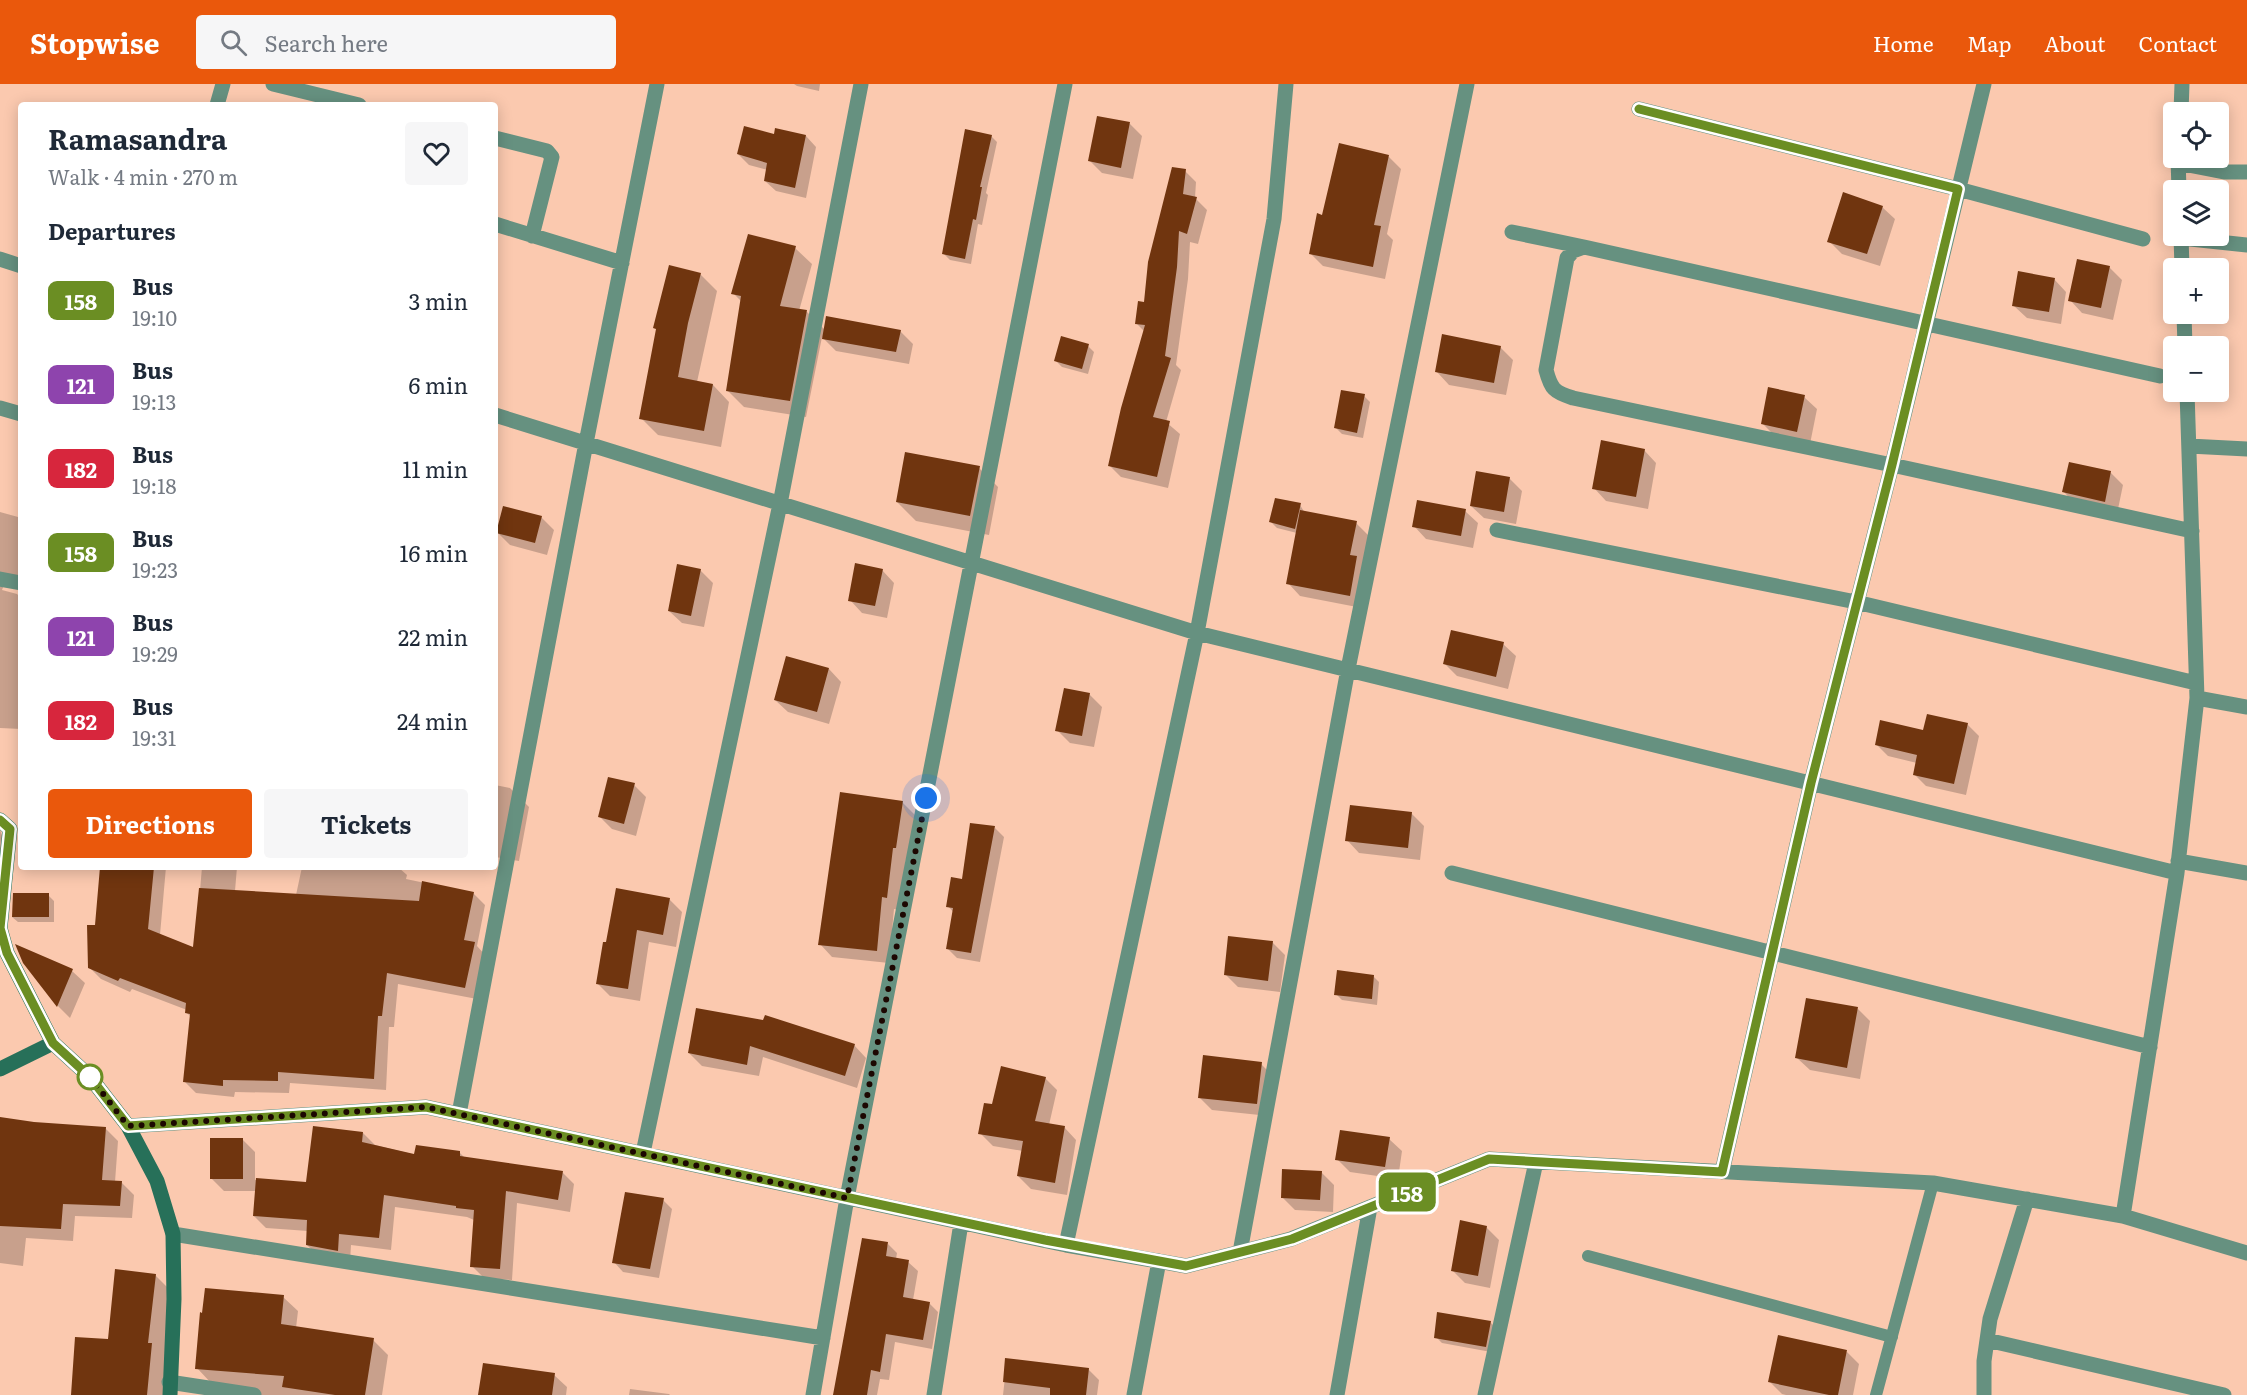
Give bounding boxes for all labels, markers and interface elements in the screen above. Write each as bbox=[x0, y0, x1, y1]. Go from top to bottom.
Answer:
search box bbox=[196, 15, 616, 69]
text: Stopwise bbox=[30, 21, 160, 63]
icon: search bbox=[217, 26, 250, 59]
text: Search here bbox=[265, 26, 388, 59]
text: Home bbox=[1873, 27, 1934, 58]
text: Map bbox=[1967, 27, 2011, 58]
text: About bbox=[2044, 27, 2106, 58]
text: Contact bbox=[2139, 27, 2217, 58]
map controls bbox=[2163, 102, 2229, 402]
button: locate bbox=[2163, 102, 2229, 168]
text: Ramasandra bbox=[48, 117, 227, 159]
button: heart bbox=[405, 122, 468, 185]
text: Walk · 4 min · 270 m bbox=[48, 161, 238, 191]
button: layers bbox=[2163, 180, 2229, 246]
text: Departures bbox=[48, 214, 175, 247]
button: + bbox=[2163, 258, 2229, 324]
text: Bus bbox=[132, 269, 173, 302]
text: 3 min bbox=[408, 284, 468, 317]
text: 158 bbox=[65, 285, 97, 316]
text: 19:10 bbox=[132, 302, 177, 332]
button: − bbox=[2163, 336, 2229, 402]
text: Bus bbox=[132, 353, 173, 386]
text: 6 min bbox=[409, 368, 468, 401]
text: 121 bbox=[67, 369, 95, 400]
text: 19:13 bbox=[132, 386, 176, 416]
text: Bus bbox=[132, 437, 173, 470]
text: 11 min bbox=[402, 452, 468, 485]
text: 182 bbox=[65, 453, 97, 484]
text: 19:18 bbox=[132, 470, 176, 500]
text: Bus bbox=[132, 521, 173, 554]
text: 16 min bbox=[400, 536, 468, 569]
text: 158 bbox=[65, 537, 97, 568]
text: 19:23 bbox=[132, 554, 178, 584]
text: Bus bbox=[132, 605, 173, 638]
text: 22 min bbox=[398, 620, 468, 653]
text: 121 bbox=[67, 621, 95, 652]
text: 19:29 bbox=[132, 638, 178, 668]
text: Bus bbox=[132, 689, 173, 722]
text: 24 min bbox=[397, 704, 468, 737]
text: 182 bbox=[65, 705, 97, 736]
text: 19:31 bbox=[132, 722, 176, 752]
your location bbox=[911, 783, 941, 813]
button: Directions bbox=[48, 789, 252, 858]
button: Tickets bbox=[264, 789, 468, 858]
unlabelled marker bbox=[77, 1064, 103, 1090]
line badge: 158 bbox=[1372, 1172, 1442, 1212]
text: 158 bbox=[1391, 1177, 1423, 1208]

